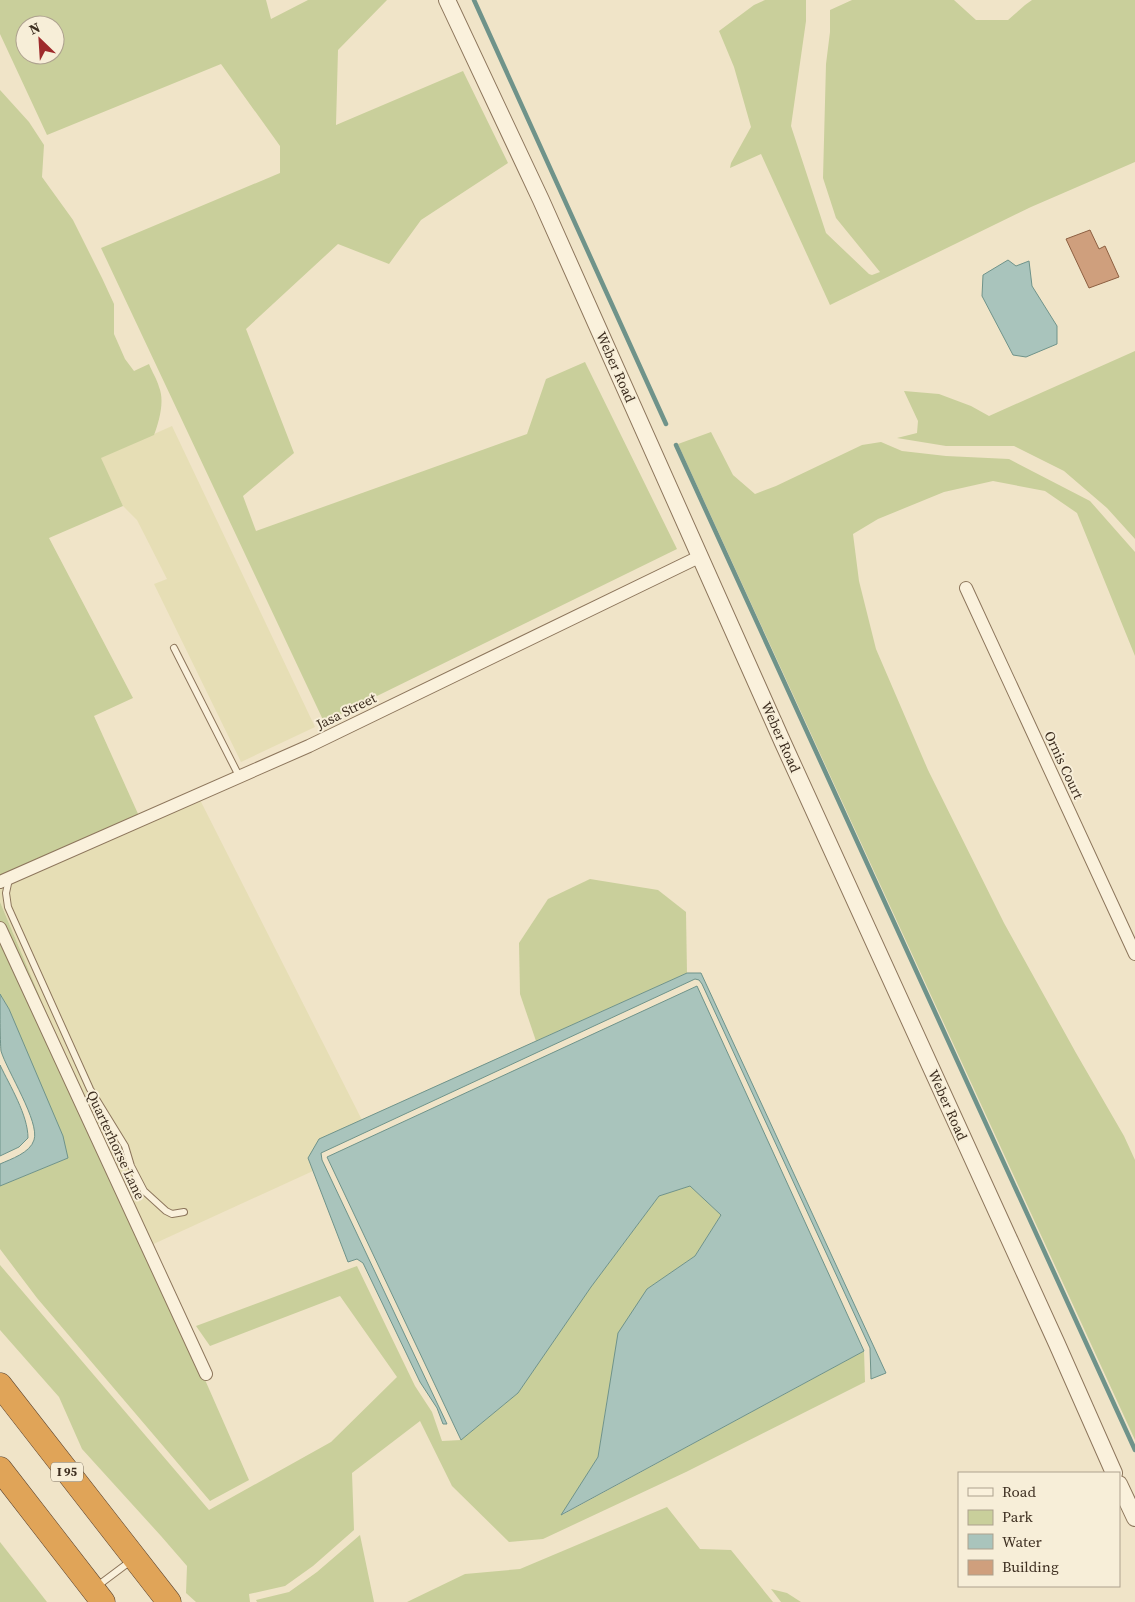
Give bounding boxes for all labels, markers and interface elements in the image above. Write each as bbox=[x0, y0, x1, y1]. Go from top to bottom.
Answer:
north arrow bbox=[15, 15, 65, 65]
text: N bbox=[26, 17, 43, 39]
street label: Weber Road bbox=[591, 328, 641, 406]
street label: Jasa Street bbox=[312, 688, 380, 735]
street label: Weber Road bbox=[756, 698, 806, 776]
street label: Ornis Court bbox=[1039, 728, 1089, 803]
street label: Weber Road bbox=[923, 1066, 973, 1144]
street label: Quarterhorse Lane bbox=[82, 1087, 150, 1203]
road number: I 95 bbox=[51, 1462, 83, 1481]
legend bbox=[958, 1472, 1120, 1587]
text: Road bbox=[1002, 1481, 1036, 1502]
text: Park bbox=[1002, 1506, 1034, 1527]
text: Water bbox=[1002, 1531, 1043, 1552]
text: Building bbox=[1002, 1556, 1059, 1577]

